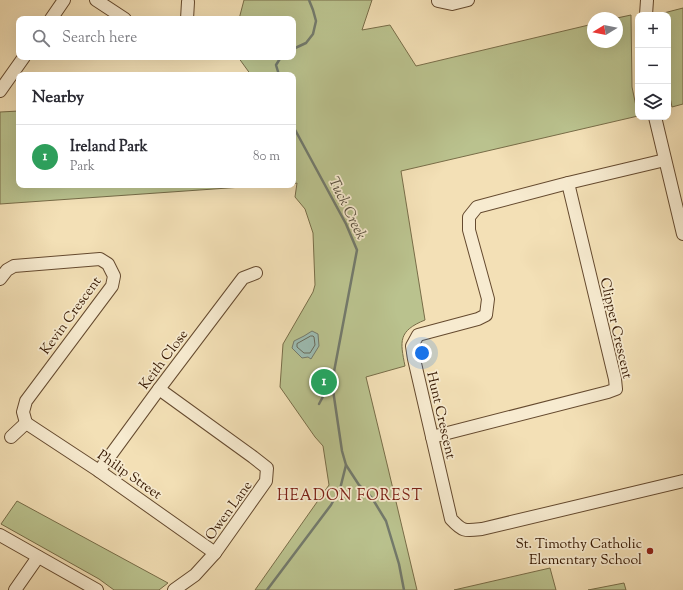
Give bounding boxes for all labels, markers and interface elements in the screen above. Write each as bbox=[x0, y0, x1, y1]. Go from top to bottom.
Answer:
north arrow bbox=[587, 12, 623, 48]
map controls bbox=[635, 12, 671, 120]
button: + bbox=[635, 12, 671, 48]
search box bbox=[16, 16, 296, 60]
icon: search bbox=[30, 27, 52, 49]
text: Search here bbox=[62, 28, 137, 49]
button: − bbox=[635, 48, 671, 84]
button: layers bbox=[635, 84, 671, 120]
text: Nearby bbox=[32, 86, 84, 110]
text: Ireland Park bbox=[70, 137, 148, 158]
text: 1 bbox=[43, 148, 47, 166]
text: 80 m bbox=[253, 148, 280, 166]
text: Park bbox=[70, 158, 95, 176]
water label: Tuck Creek bbox=[322, 174, 371, 244]
street label: Kevin Crescent bbox=[36, 273, 107, 359]
street label: Clipper Crescent bbox=[594, 276, 636, 381]
street label: Keith Close bbox=[135, 326, 194, 394]
your location bbox=[412, 343, 432, 363]
pin: 1 bbox=[311, 367, 337, 397]
street label: Hunt Crescent bbox=[420, 370, 460, 461]
street label: Philip Street bbox=[92, 446, 165, 505]
street label: Owen Lane bbox=[201, 477, 258, 545]
district label: HEADON FOREST bbox=[277, 486, 423, 507]
place label: St. Timothy Catholic Elementary School bbox=[515, 535, 642, 571]
marker: St. Timothy Catholic Elementary School bbox=[645, 546, 655, 556]

